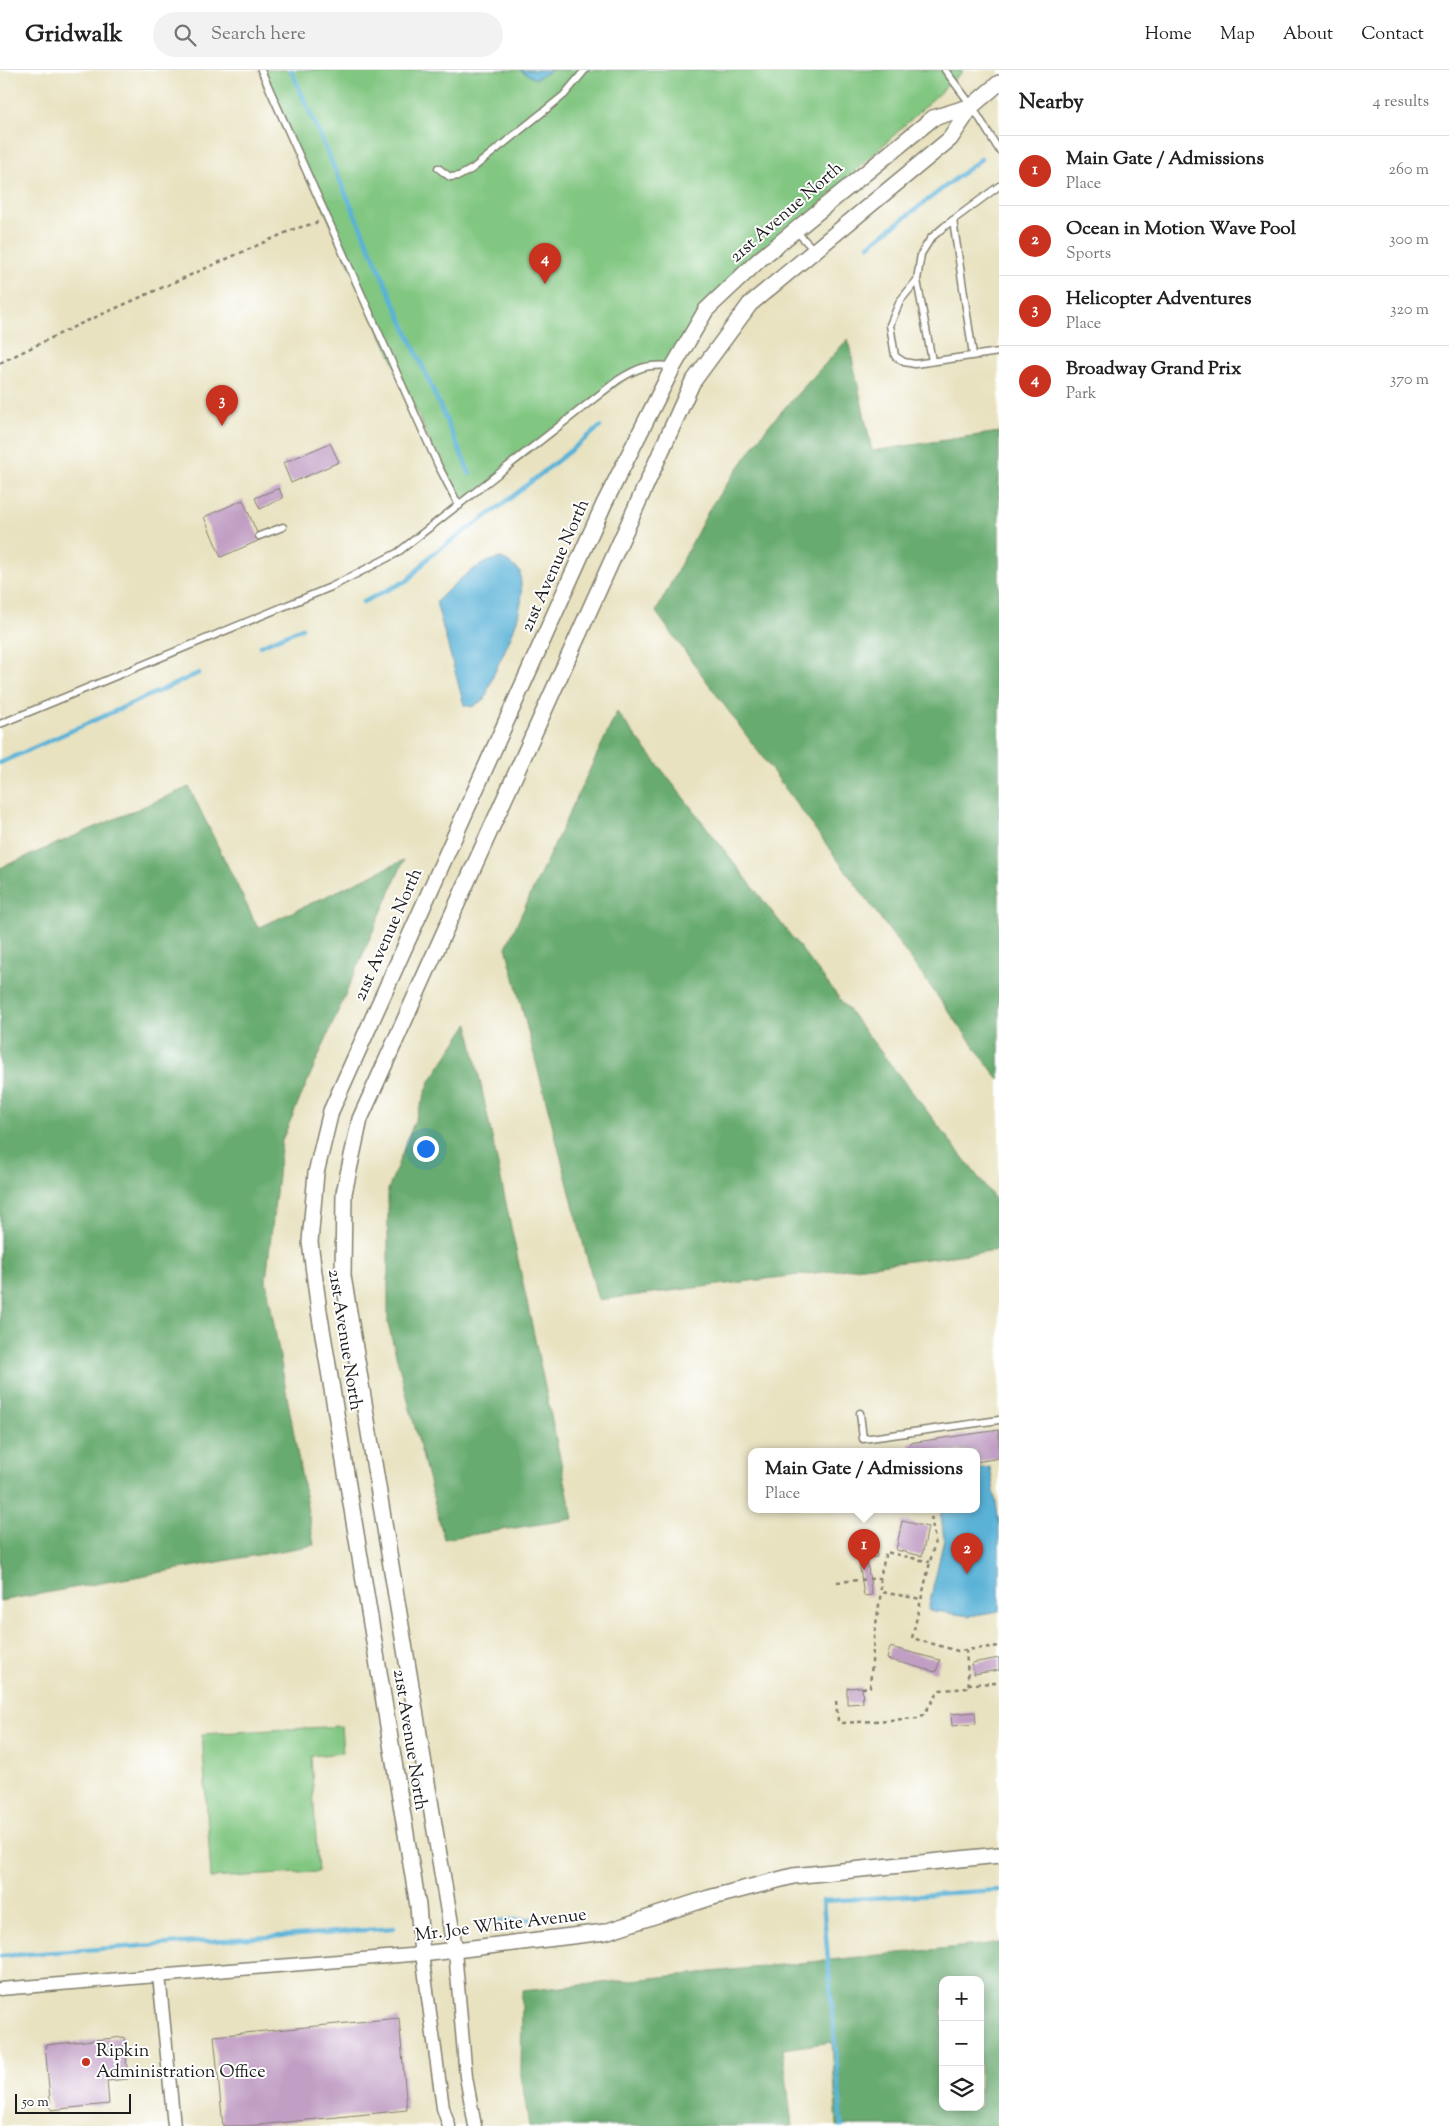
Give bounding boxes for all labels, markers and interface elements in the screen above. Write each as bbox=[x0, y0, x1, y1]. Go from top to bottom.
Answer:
search box bbox=[153, 12, 503, 57]
text: Gridwalk bbox=[25, 18, 123, 52]
icon: search bbox=[171, 21, 199, 49]
text: Search here bbox=[211, 21, 306, 48]
text: Home bbox=[1145, 22, 1192, 48]
text: Map bbox=[1220, 22, 1255, 48]
text: About bbox=[1283, 22, 1333, 48]
text: Contact bbox=[1361, 22, 1424, 48]
text: Nearby bbox=[1019, 88, 1084, 118]
text: 4 results bbox=[1373, 91, 1429, 114]
text: Main Gate / Admissions bbox=[1066, 146, 1264, 173]
street label: 21st Avenue North bbox=[725, 156, 850, 270]
text: 1 bbox=[1032, 159, 1038, 182]
text: 260 m bbox=[1388, 159, 1429, 182]
text: Place bbox=[1066, 173, 1101, 196]
text: Ocean in Motion Wave Pool bbox=[1066, 216, 1296, 243]
text: 2 bbox=[1031, 229, 1039, 252]
text: 300 m bbox=[1389, 229, 1429, 252]
pin: 4 bbox=[529, 243, 561, 284]
text: Sports bbox=[1066, 243, 1111, 266]
text: Helicopter Adventures bbox=[1066, 286, 1251, 313]
text: 3 bbox=[1032, 299, 1038, 322]
text: 320 m bbox=[1390, 299, 1429, 322]
text: Place bbox=[1066, 313, 1101, 336]
text: Broadway Grand Prix bbox=[1066, 356, 1241, 383]
text: 4 bbox=[1031, 369, 1039, 392]
text: 370 m bbox=[1390, 369, 1429, 392]
text: Park bbox=[1066, 383, 1097, 406]
pin: 3 bbox=[206, 385, 238, 426]
street label: 21st Avenue North bbox=[515, 495, 597, 637]
street label: 21st Avenue North bbox=[348, 864, 430, 1006]
your location bbox=[413, 1136, 439, 1162]
street label: 21st Avenue North bbox=[320, 1267, 368, 1413]
popup bbox=[748, 1448, 980, 1513]
text: Main Gate / Admissions bbox=[765, 1456, 963, 1483]
text: Place bbox=[765, 1483, 800, 1506]
pin: 1 bbox=[848, 1529, 880, 1570]
pin: 2 bbox=[951, 1533, 983, 1574]
street label: 21st Avenue North bbox=[385, 1667, 433, 1813]
street label: Mr. Joe White Avenue bbox=[414, 1903, 588, 1949]
map controls bbox=[939, 1976, 984, 2111]
button: + bbox=[939, 1976, 984, 2021]
button: − bbox=[939, 2021, 984, 2066]
place label: Ripkin Administration Office bbox=[96, 2039, 266, 2086]
marker: Ripkin Administration Office bbox=[80, 2056, 92, 2068]
button: layers bbox=[939, 2066, 984, 2111]
scale bar bbox=[15, 2091, 131, 2114]
text: 50 m bbox=[22, 2093, 49, 2113]

